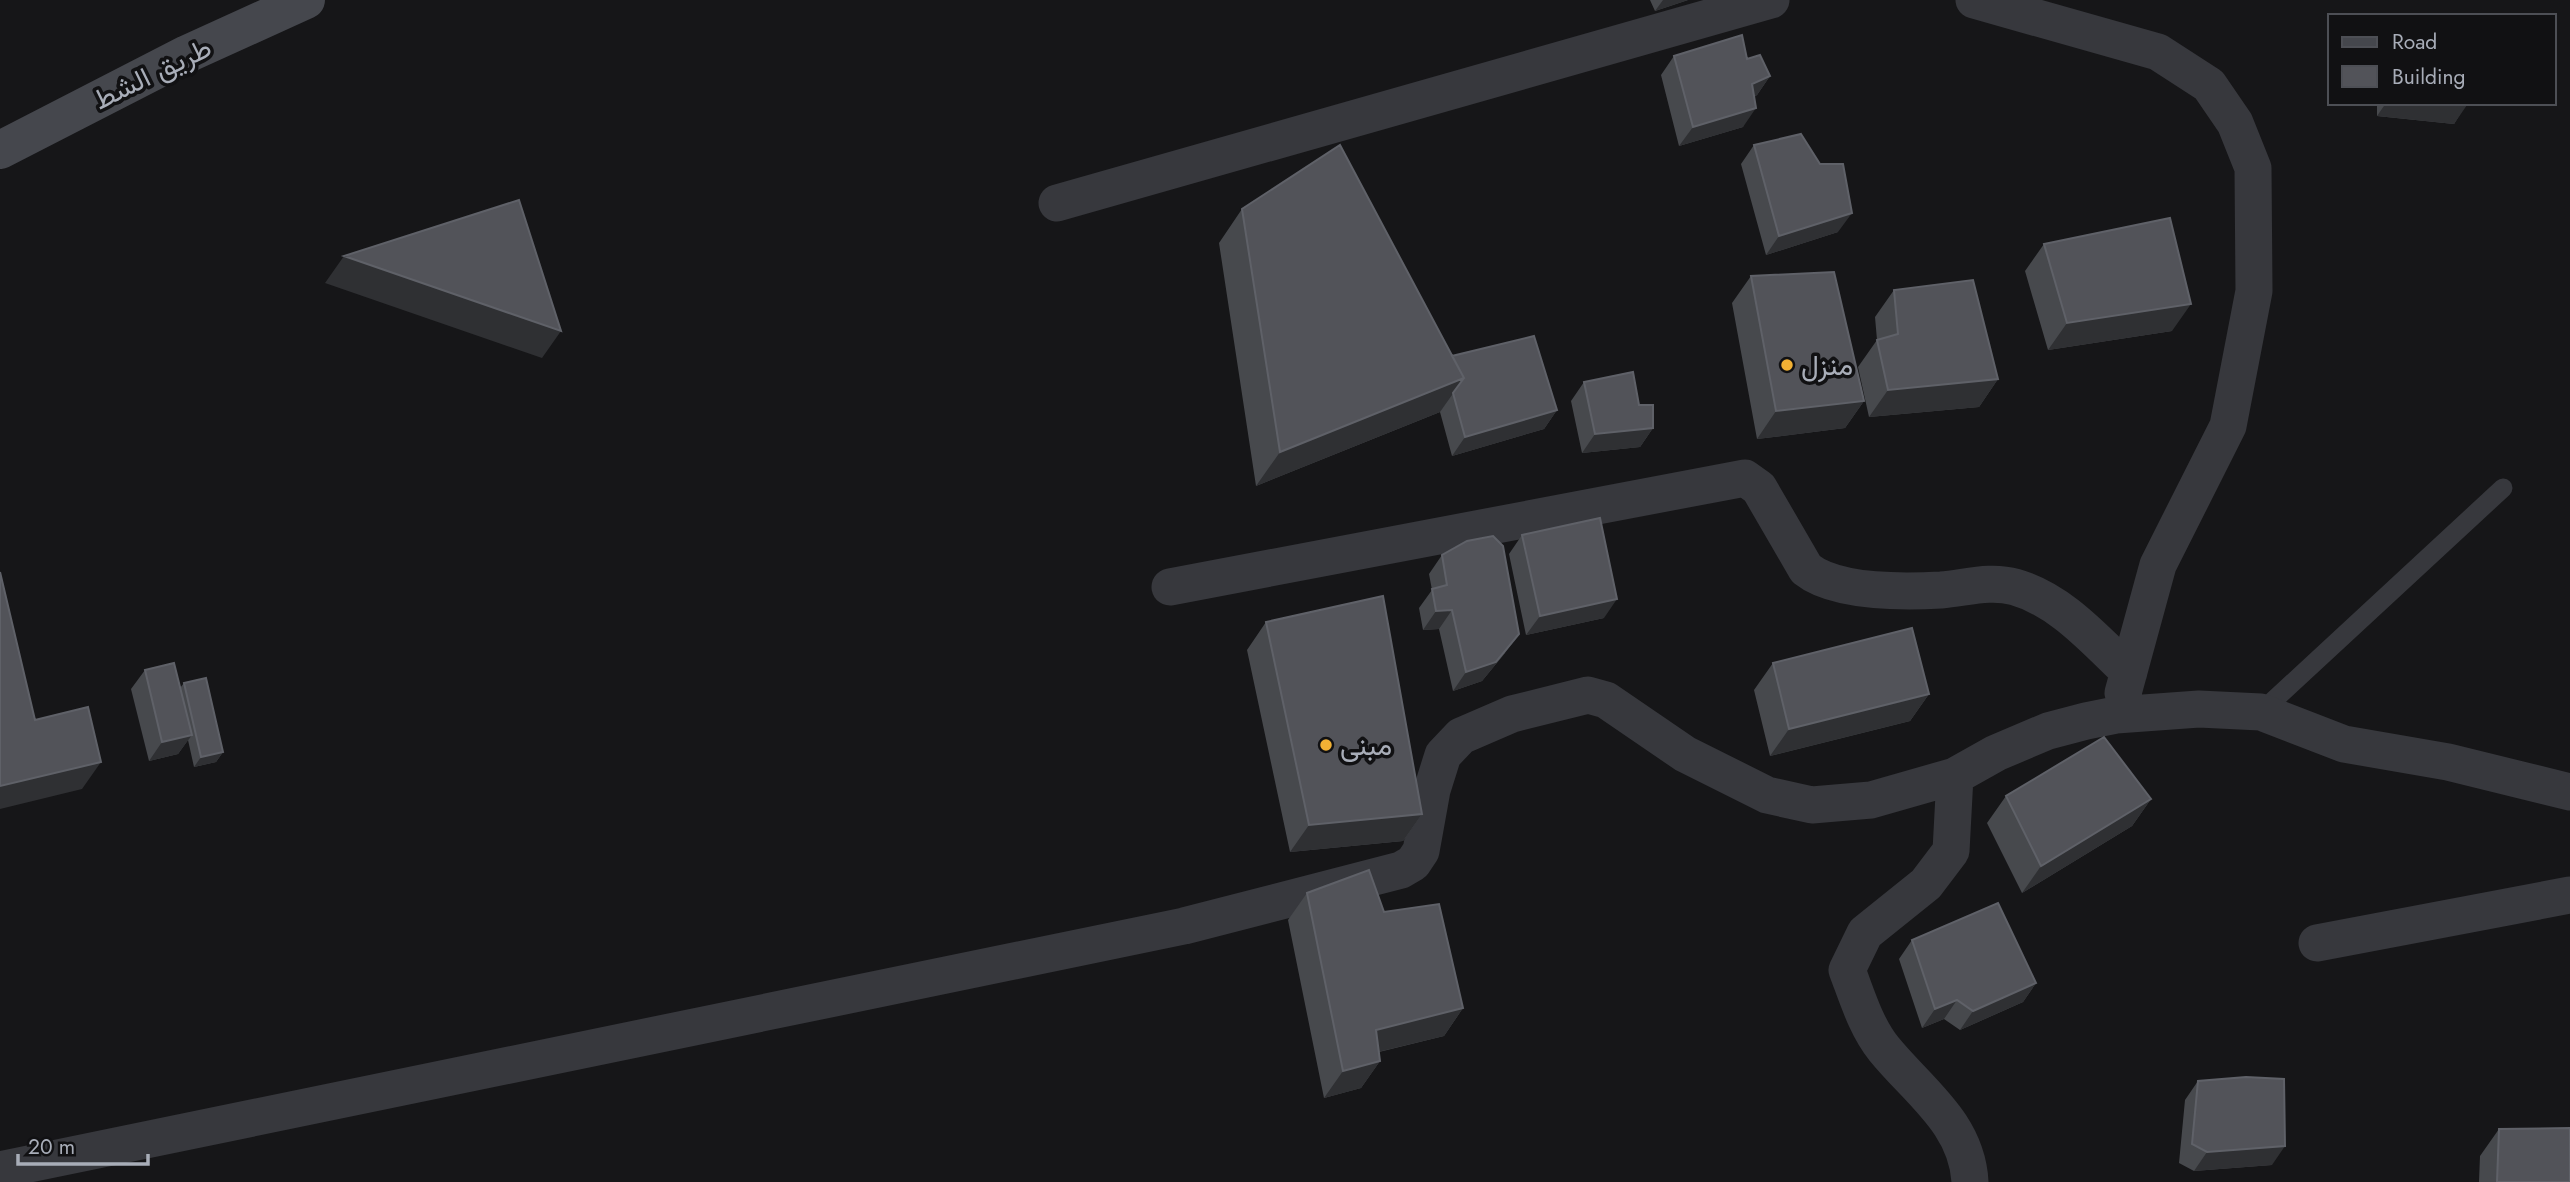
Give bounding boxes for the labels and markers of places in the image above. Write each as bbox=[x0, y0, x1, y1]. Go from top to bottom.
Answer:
place label: منزل bbox=[1801, 345, 1853, 386]
marker: منزل bbox=[1779, 357, 1795, 373]
place label: مبنى bbox=[1340, 725, 1392, 766]
marker: مبنى bbox=[1318, 737, 1334, 753]

